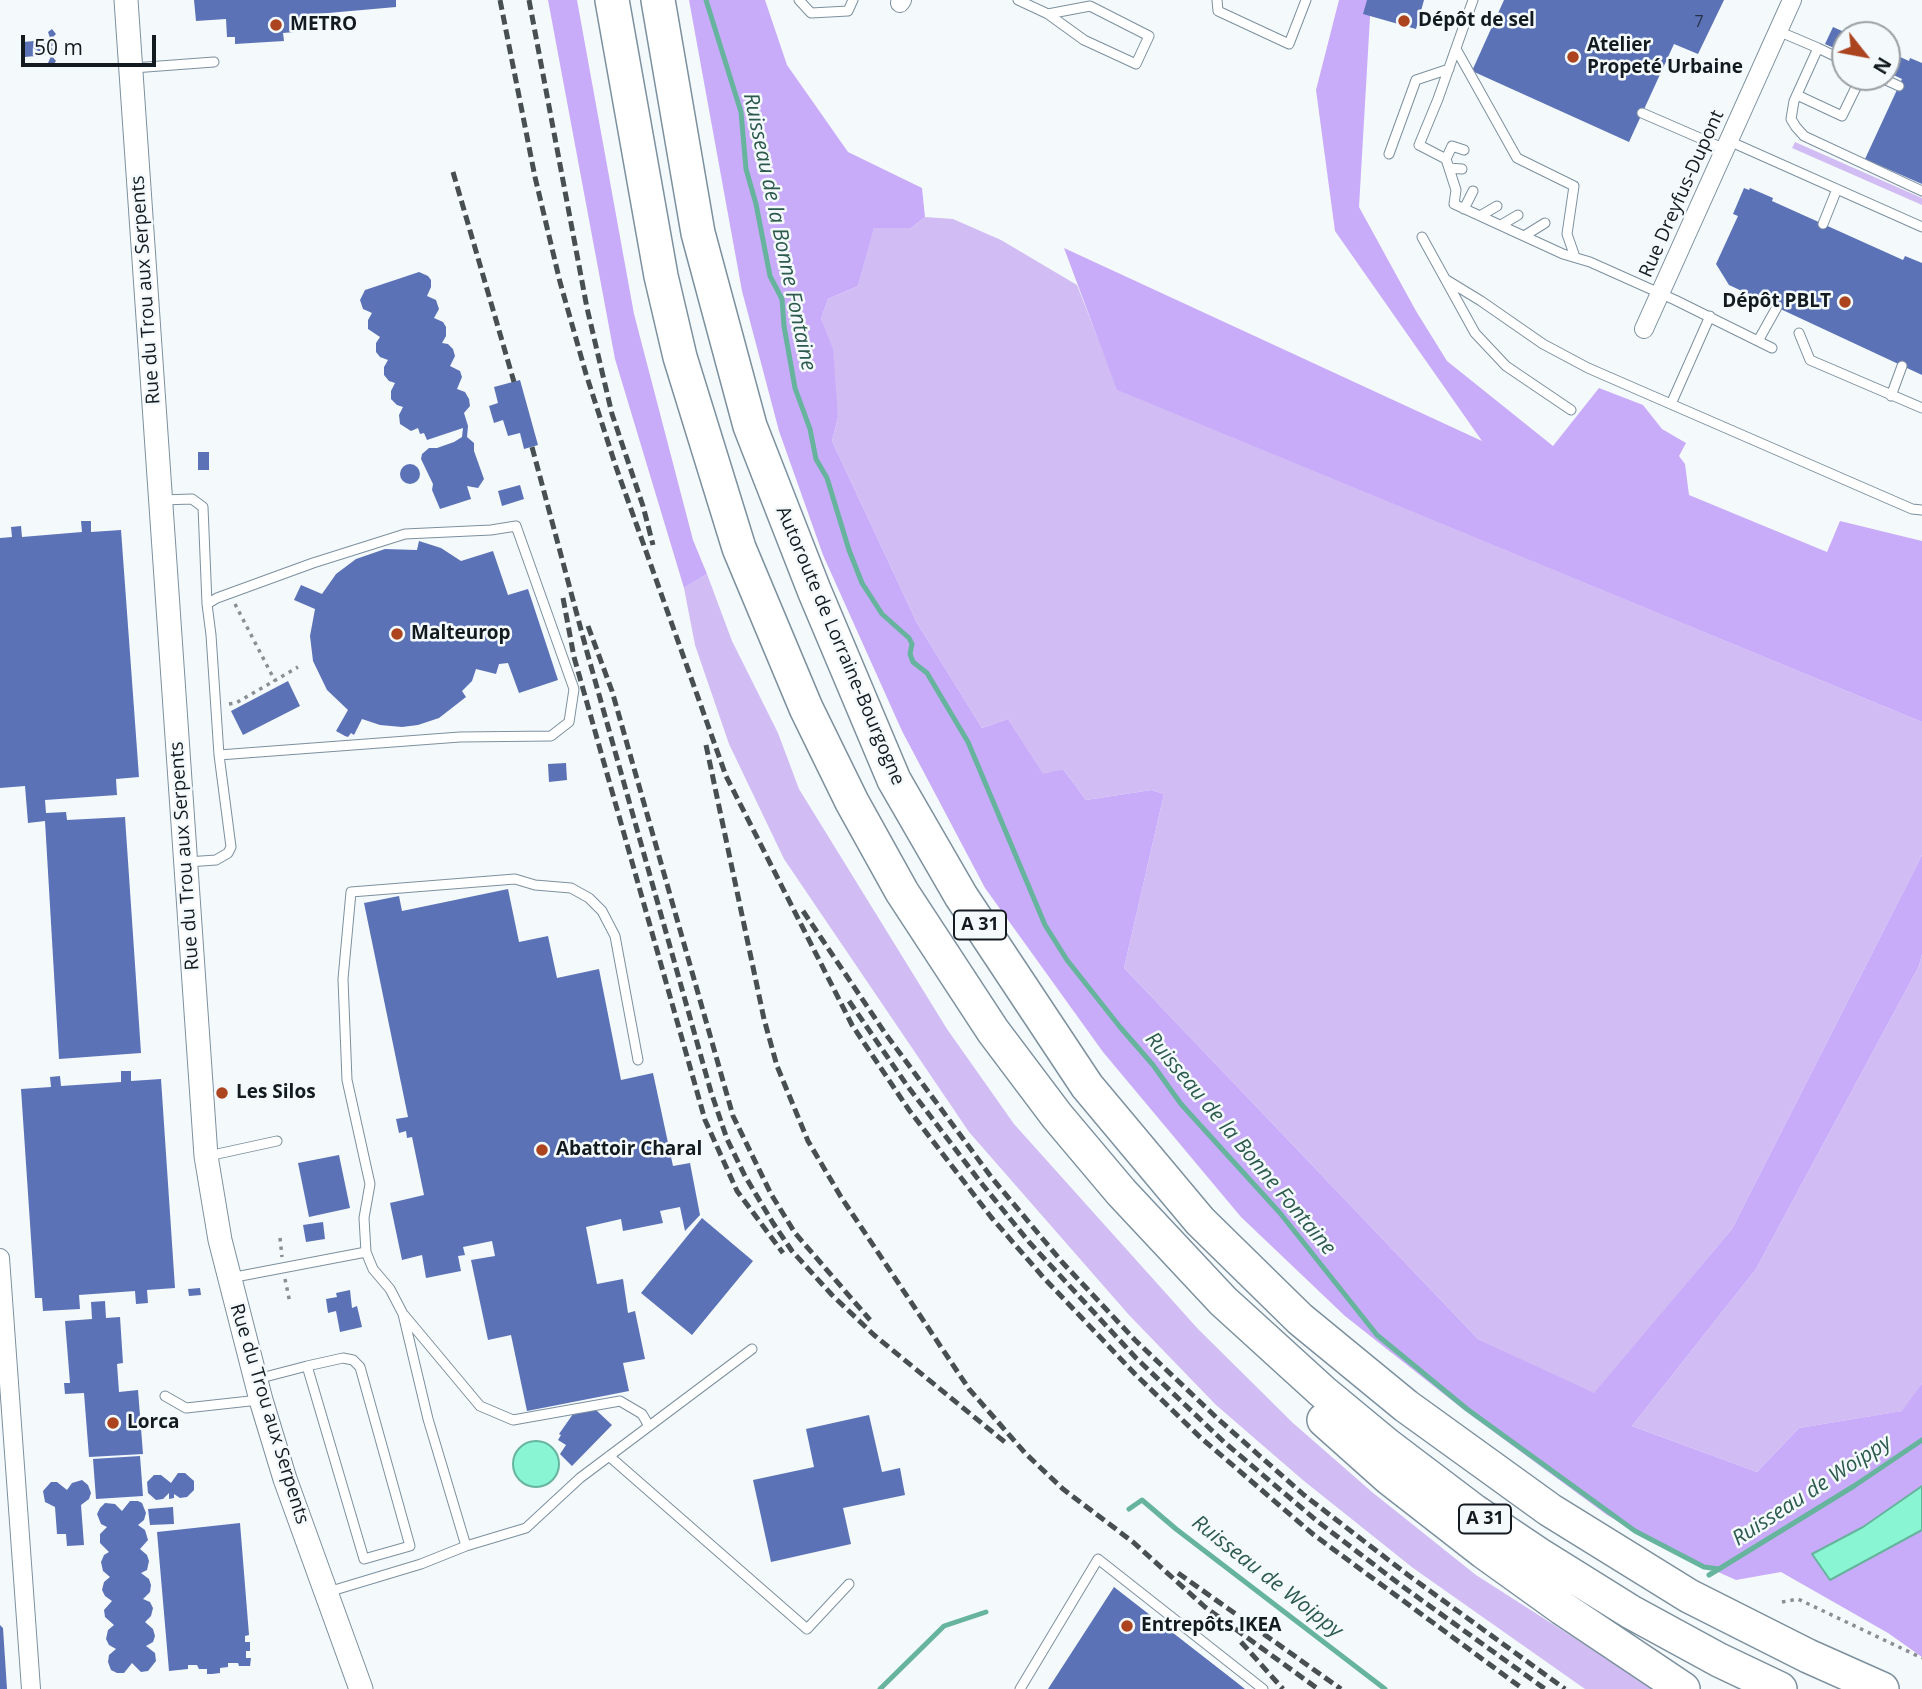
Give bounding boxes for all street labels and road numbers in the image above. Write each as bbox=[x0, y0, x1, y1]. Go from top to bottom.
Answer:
street label: Rue Dreyfus-Dupont bbox=[1635, 107, 1729, 281]
street label: Rue du Trou aux Serpents bbox=[127, 175, 165, 405]
street label: Autoroute de Lorraine-Bourgogne bbox=[771, 503, 909, 789]
street label: Rue du Trou aux Serpents bbox=[166, 741, 204, 971]
road number: A 31 bbox=[954, 910, 1006, 940]
street label: Rue du Trou aux Serpents bbox=[225, 1301, 313, 1527]
road number: A 31 bbox=[1459, 1504, 1511, 1534]

